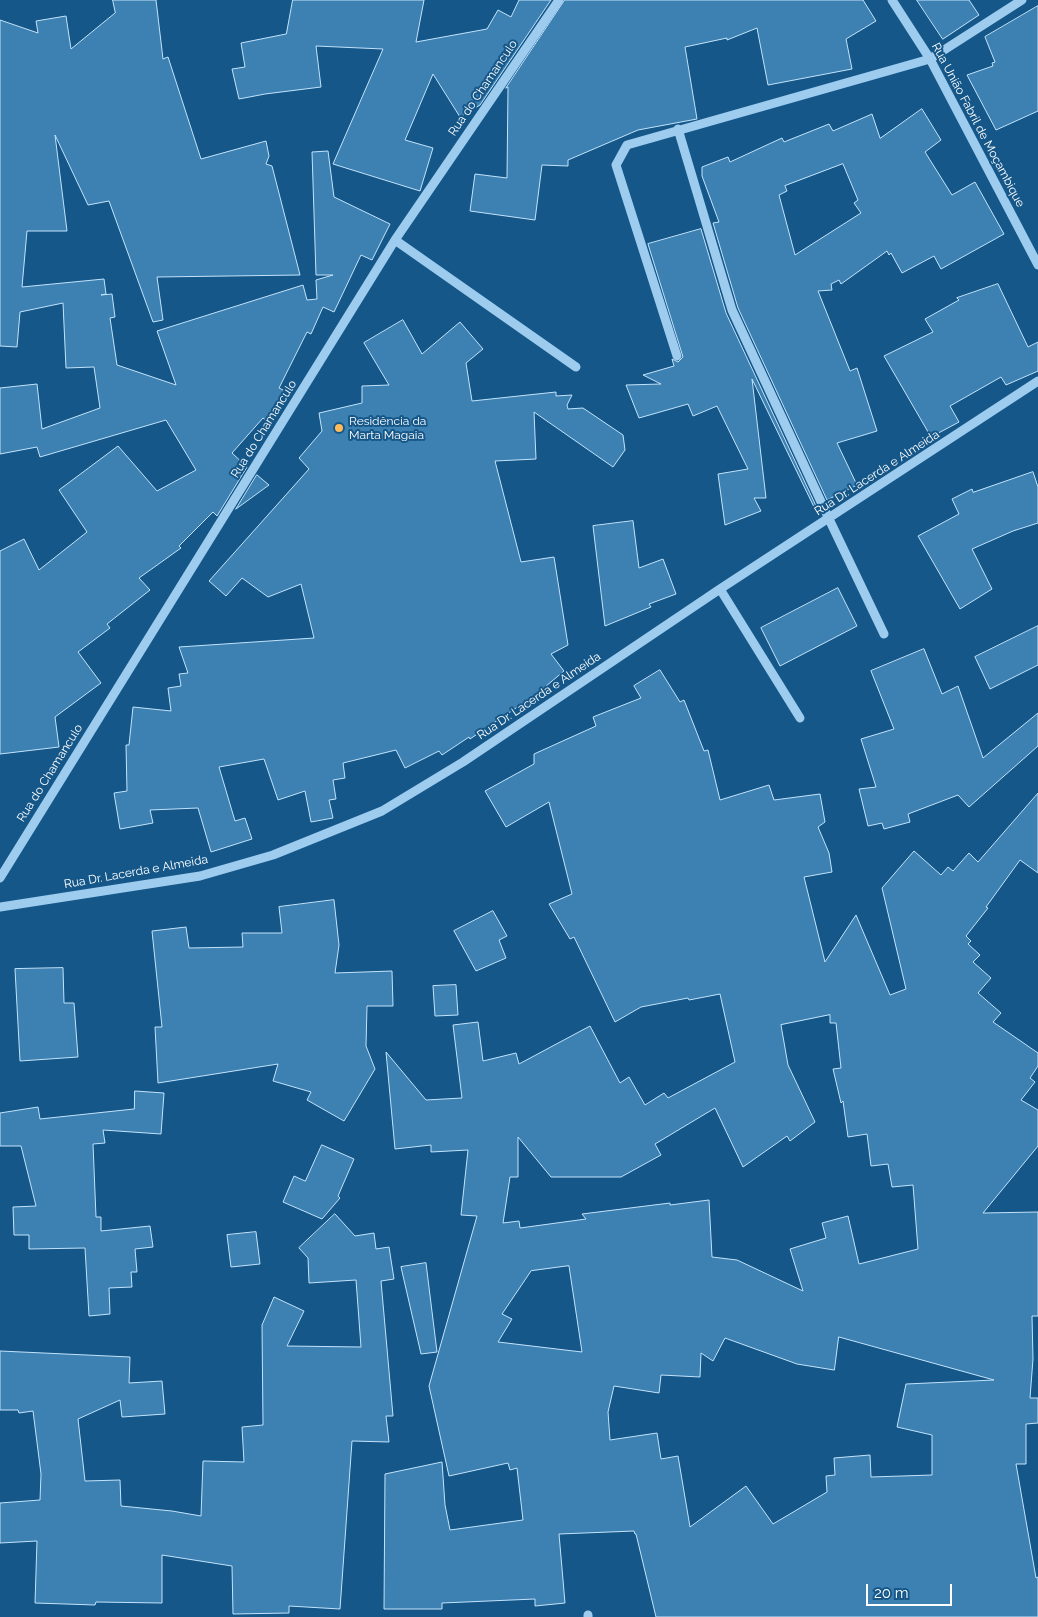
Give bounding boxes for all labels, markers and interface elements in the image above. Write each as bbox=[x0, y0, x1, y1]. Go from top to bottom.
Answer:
street label: Rua do Chamanculo bbox=[446, 37, 520, 139]
street label: Rua União Fabril de Moçambique bbox=[928, 40, 1028, 210]
street label: Rua do Chamanculo bbox=[228, 377, 300, 481]
place label: Residência da Marta Magaia bbox=[349, 414, 426, 442]
marker: Residência da Marta Magaia bbox=[333, 422, 345, 434]
street label: Rua Dr. Lacerda e Almeida bbox=[812, 427, 942, 519]
street label: Rua Dr. Lacerda e Almeida bbox=[475, 649, 603, 743]
street label: Rua do Chamanculo bbox=[14, 721, 86, 825]
street label: Rua Dr. Lacerda e Almeida bbox=[63, 852, 209, 892]
scale bar bbox=[868, 1574, 954, 1606]
text: 20 m bbox=[874, 1584, 909, 1602]

